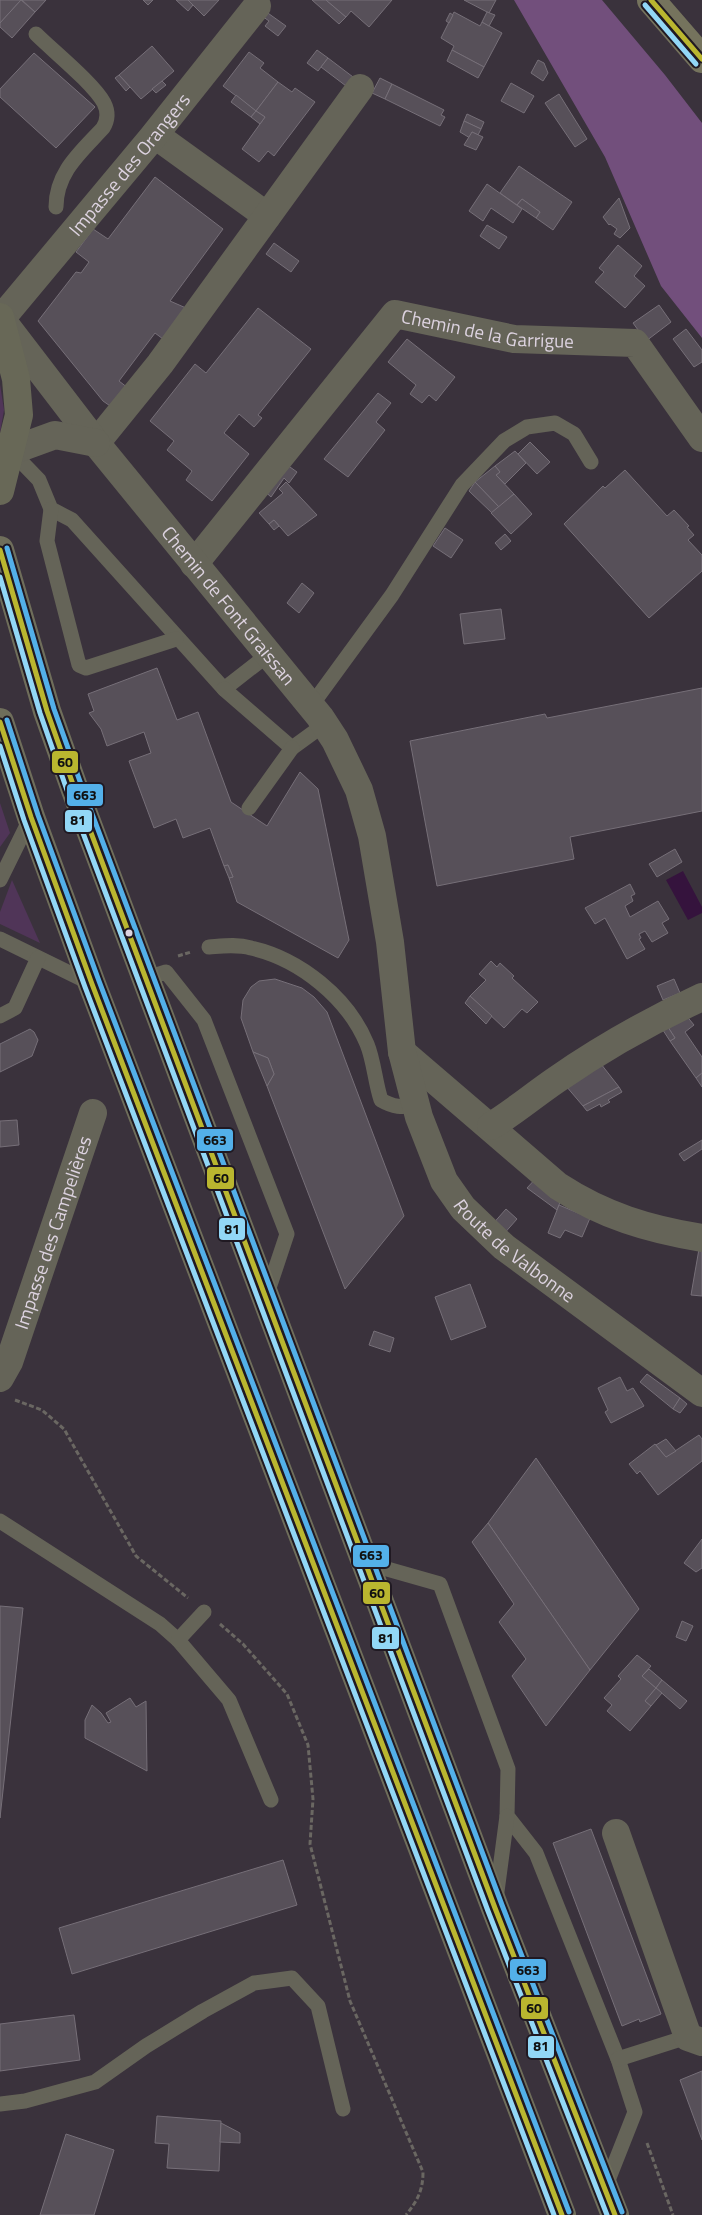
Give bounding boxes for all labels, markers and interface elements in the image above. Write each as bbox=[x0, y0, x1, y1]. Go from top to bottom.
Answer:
street label: Impasse des Orangers bbox=[61, 86, 197, 242]
street label: Chemin de la Garrigue bbox=[399, 301, 574, 355]
street label: Chemin de Font Graissan bbox=[155, 519, 303, 691]
line badge: 60 bbox=[51, 750, 79, 774]
text: 60 bbox=[57, 751, 73, 772]
line badge: 663 bbox=[66, 783, 104, 807]
text: 663 bbox=[73, 784, 97, 805]
line badge: 81 bbox=[64, 809, 93, 833]
text: 81 bbox=[70, 809, 86, 830]
unlabelled marker bbox=[124, 928, 134, 938]
line badge: 663 bbox=[196, 1128, 234, 1152]
text: 663 bbox=[203, 1129, 227, 1150]
street label: Impasse des Campelières bbox=[6, 1132, 98, 1333]
line badge: 60 bbox=[206, 1166, 235, 1190]
text: 60 bbox=[213, 1167, 229, 1188]
street label: Route de Valbonne bbox=[447, 1193, 582, 1309]
line badge: 81 bbox=[218, 1217, 246, 1241]
text: 81 bbox=[224, 1218, 240, 1239]
line badge: 663 bbox=[352, 1544, 390, 1568]
text: 663 bbox=[359, 1544, 383, 1565]
line badge: 60 bbox=[362, 1581, 391, 1605]
text: 60 bbox=[369, 1582, 385, 1603]
line badge: 81 bbox=[371, 1626, 400, 1650]
text: 81 bbox=[378, 1627, 394, 1648]
line badge: 663 bbox=[509, 1958, 547, 1982]
text: 663 bbox=[516, 1959, 540, 1980]
line badge: 60 bbox=[520, 1996, 549, 2020]
text: 60 bbox=[526, 1997, 542, 2018]
line badge: 81 bbox=[527, 2035, 555, 2059]
text: 81 bbox=[533, 2035, 549, 2056]

